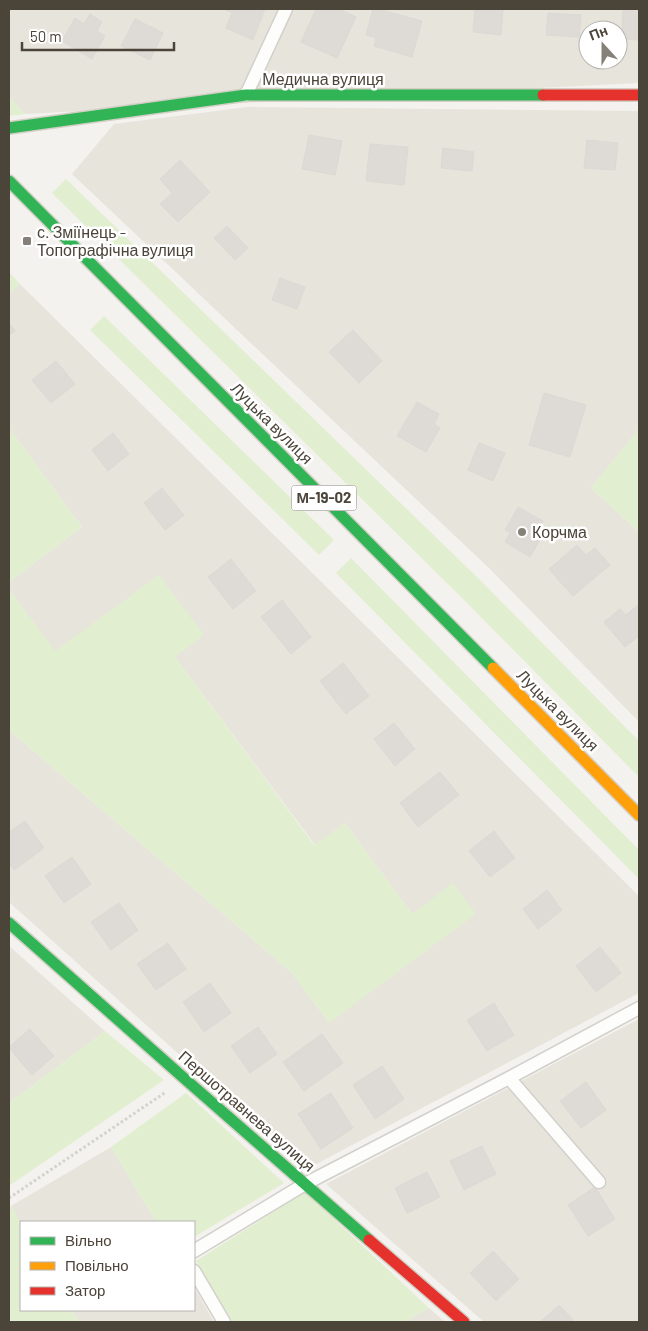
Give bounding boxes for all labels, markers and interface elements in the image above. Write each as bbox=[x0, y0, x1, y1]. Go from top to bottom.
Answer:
scale bar bbox=[22, 20, 175, 52]
north arrow bbox=[578, 20, 628, 70]
text: Пн bbox=[586, 21, 610, 44]
text: 50 m bbox=[30, 27, 62, 45]
street label: Медична вулиця bbox=[262, 69, 384, 88]
place label: с. Зміїнець - Топографічна вулиця bbox=[37, 222, 194, 259]
marker: с. Зміїнець - Топографічна вулиця bbox=[21, 235, 33, 247]
street label: Луцька вулиця bbox=[228, 378, 317, 467]
road number: М-19-02 bbox=[292, 486, 356, 510]
place label: Корчма bbox=[532, 522, 587, 541]
marker: Корчма bbox=[516, 526, 528, 538]
street label: Луцька вулиця bbox=[514, 665, 603, 754]
street label: Першотравнева вулиця bbox=[175, 1046, 319, 1175]
legend bbox=[20, 1221, 195, 1311]
text: Вільно bbox=[65, 1231, 112, 1249]
text: Повільно bbox=[65, 1256, 129, 1274]
text: Затор bbox=[65, 1281, 105, 1299]

